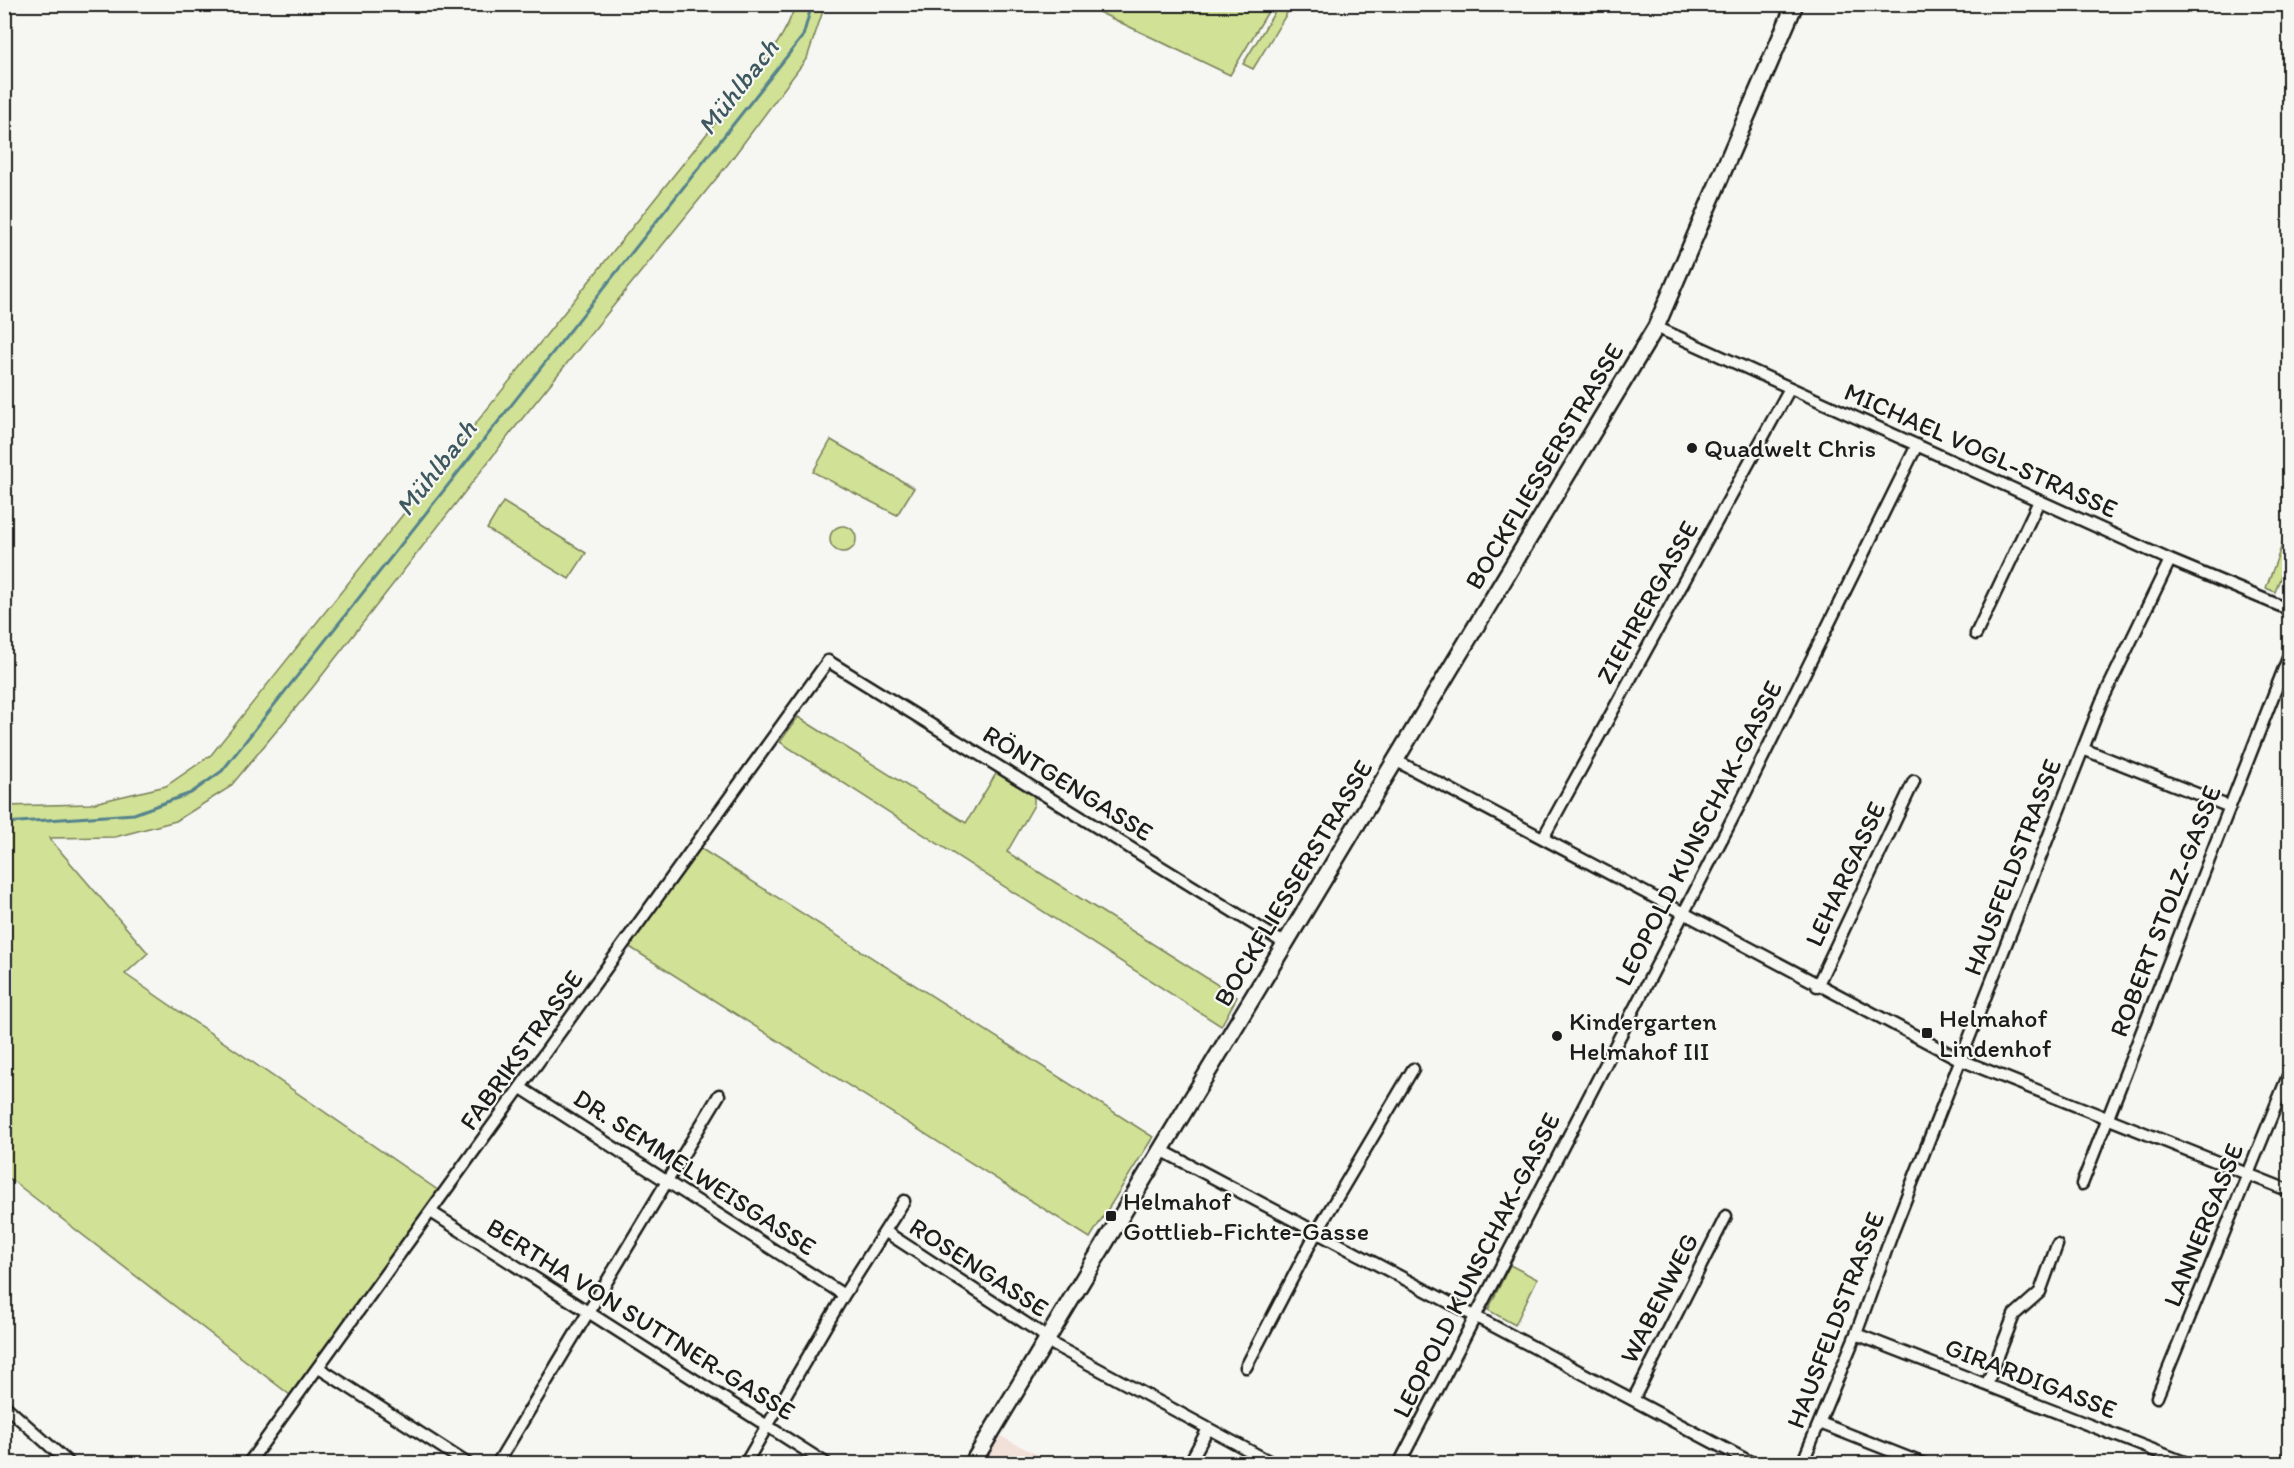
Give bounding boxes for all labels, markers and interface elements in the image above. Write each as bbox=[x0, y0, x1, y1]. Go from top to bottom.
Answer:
water label: Mühlbach bbox=[690, 32, 786, 141]
street label: BOCKFLIESSERSTRASSE bbox=[1458, 337, 1630, 595]
street label: MICHAEL VOGL-STRASSE bbox=[1839, 375, 2123, 525]
water label: Mühlbach bbox=[388, 413, 484, 522]
place label: Quadwelt Chris bbox=[1704, 432, 1876, 464]
marker: Quadwelt Chris bbox=[1685, 441, 1699, 455]
street label: ZIEHRERGASSE bbox=[1589, 515, 1705, 689]
street label: LEOPOLD KUNSCHAK-GASSE bbox=[1607, 675, 1789, 991]
street label: RÖNTGENGASSE bbox=[977, 718, 1159, 848]
street label: BOCKFLIESSERSTRASSE bbox=[1207, 754, 1379, 1012]
street label: HAUSFELDSTRASSE bbox=[1956, 754, 2068, 980]
street label: ROBERT STOLZ-GASSE bbox=[2102, 781, 2228, 1041]
street label: LEHARGASSE bbox=[1797, 796, 1893, 952]
street label: FABRIKSTRASSE bbox=[452, 964, 590, 1136]
place label: Helmahof Lindenhof bbox=[1939, 1002, 2052, 1064]
place label: Kindergarten Helmahof III bbox=[1569, 1005, 1717, 1067]
marker: Helmahof Lindenhof bbox=[1920, 1026, 1934, 1040]
marker: Kindergarten Helmahof III bbox=[1550, 1029, 1564, 1043]
street label: DR. SEMMELWEISGASSE bbox=[568, 1082, 822, 1262]
street label: LEOPOLD KUNSCHAK-GASSE bbox=[1385, 1107, 1567, 1423]
street label: LANNERGASSE bbox=[2156, 1139, 2250, 1311]
place label: Helmahof Gottlieb-Fichte-Gasse bbox=[1123, 1185, 1369, 1247]
street label: HAUSFELDSTRASSE bbox=[1779, 1207, 1891, 1433]
marker: Helmahof Gottlieb-Fichte-Gasse bbox=[1104, 1209, 1118, 1223]
street label: ROSENGASSE bbox=[903, 1210, 1055, 1324]
street label: BERTHA VON SUTTNER-GASSE bbox=[481, 1211, 801, 1427]
street label: WABENWEG bbox=[1613, 1228, 1705, 1368]
street label: GIRARDIGASSE bbox=[1940, 1331, 2122, 1425]

